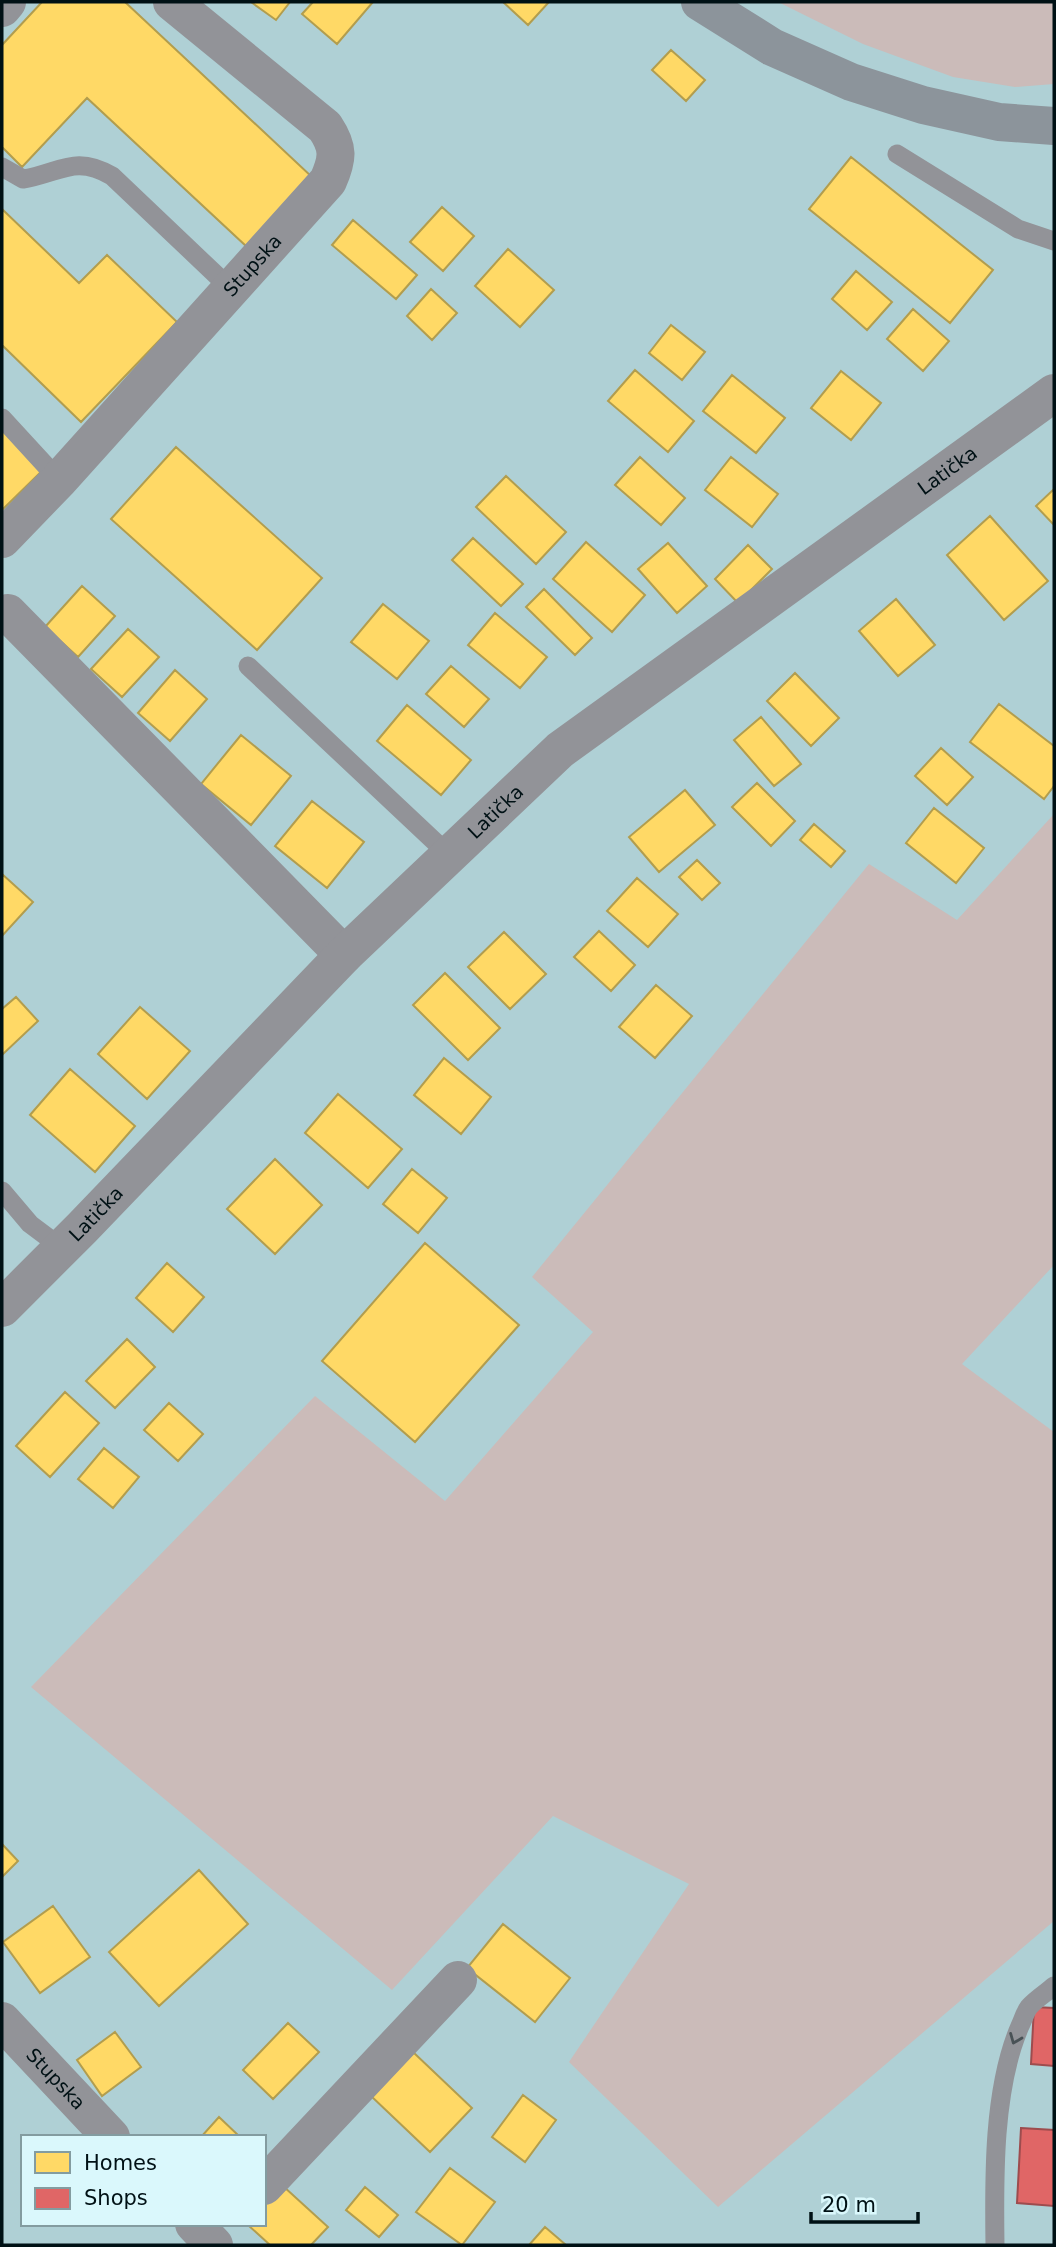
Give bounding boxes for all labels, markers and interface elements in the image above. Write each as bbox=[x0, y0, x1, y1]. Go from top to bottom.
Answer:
street label: Stupska bbox=[219, 230, 286, 301]
street label: Latička bbox=[913, 441, 981, 499]
street label: Latička bbox=[463, 780, 527, 843]
street label: Latička bbox=[64, 1182, 127, 1246]
one-way arrow bbox=[1009, 2033, 1023, 2045]
street label: Stupska bbox=[22, 2043, 90, 2114]
legend bbox=[21, 2135, 266, 2226]
text: Homes bbox=[84, 2151, 157, 2175]
scale bar bbox=[811, 2180, 918, 2224]
text: Shops bbox=[84, 2186, 148, 2210]
text: 20 m bbox=[822, 2193, 876, 2217]

